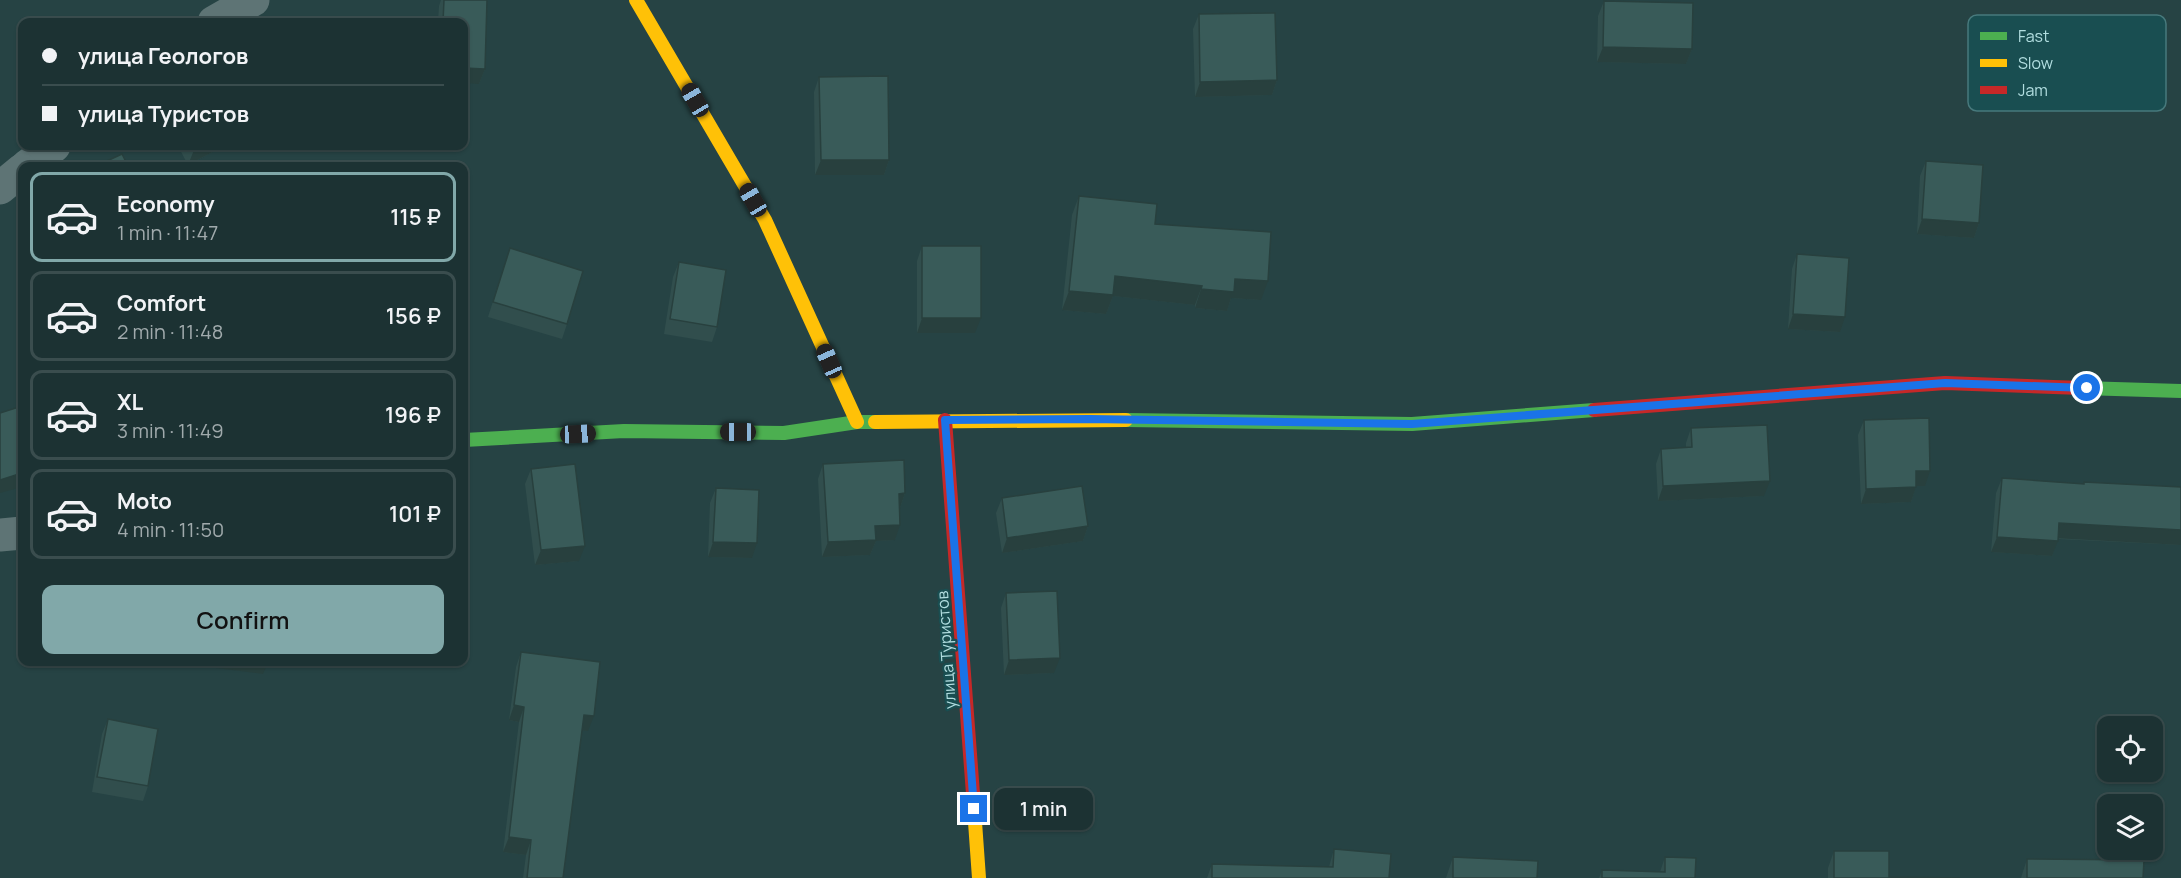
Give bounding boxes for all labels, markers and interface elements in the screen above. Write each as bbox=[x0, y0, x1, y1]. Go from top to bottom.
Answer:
legend bbox=[1968, 15, 2166, 111]
text: Fast bbox=[2018, 25, 2049, 47]
text: улица Геологов bbox=[78, 41, 248, 71]
text: Slow bbox=[2018, 52, 2053, 74]
text: Jam bbox=[2018, 79, 2048, 101]
car bbox=[678, 80, 712, 120]
text: улица Туристов bbox=[78, 99, 249, 129]
car bbox=[736, 180, 770, 220]
text: Economy bbox=[117, 189, 215, 219]
icon: car bbox=[45, 190, 99, 244]
text: 115 ₽ bbox=[390, 202, 441, 232]
text: 1 min · 11:47 bbox=[117, 219, 218, 246]
text: Comfort bbox=[117, 288, 206, 318]
icon: car bbox=[45, 289, 99, 343]
text: 156 ₽ bbox=[386, 301, 441, 331]
text: 2 min · 11:48 bbox=[117, 318, 223, 345]
car bbox=[813, 341, 845, 381]
route start bbox=[2073, 374, 2100, 401]
text: XL bbox=[117, 387, 143, 417]
icon: car bbox=[45, 388, 99, 442]
text: 196 ₽ bbox=[385, 400, 441, 430]
text: 3 min · 11:49 bbox=[117, 417, 224, 444]
car bbox=[720, 423, 756, 441]
car bbox=[560, 424, 596, 444]
text: Moto bbox=[117, 486, 172, 516]
icon: car bbox=[45, 487, 99, 541]
text: 101 ₽ bbox=[389, 499, 441, 529]
text: 4 min · 11:50 bbox=[117, 516, 224, 543]
button: Confirm bbox=[42, 585, 444, 654]
street label: улица Туристов bbox=[931, 590, 961, 710]
map controls bbox=[2097, 716, 2163, 860]
button: locate bbox=[2097, 716, 2163, 782]
callout: 1 min bbox=[995, 788, 1094, 830]
button: layers bbox=[2097, 794, 2163, 860]
route end bbox=[960, 795, 987, 822]
text: 1 min bbox=[1020, 795, 1067, 822]

